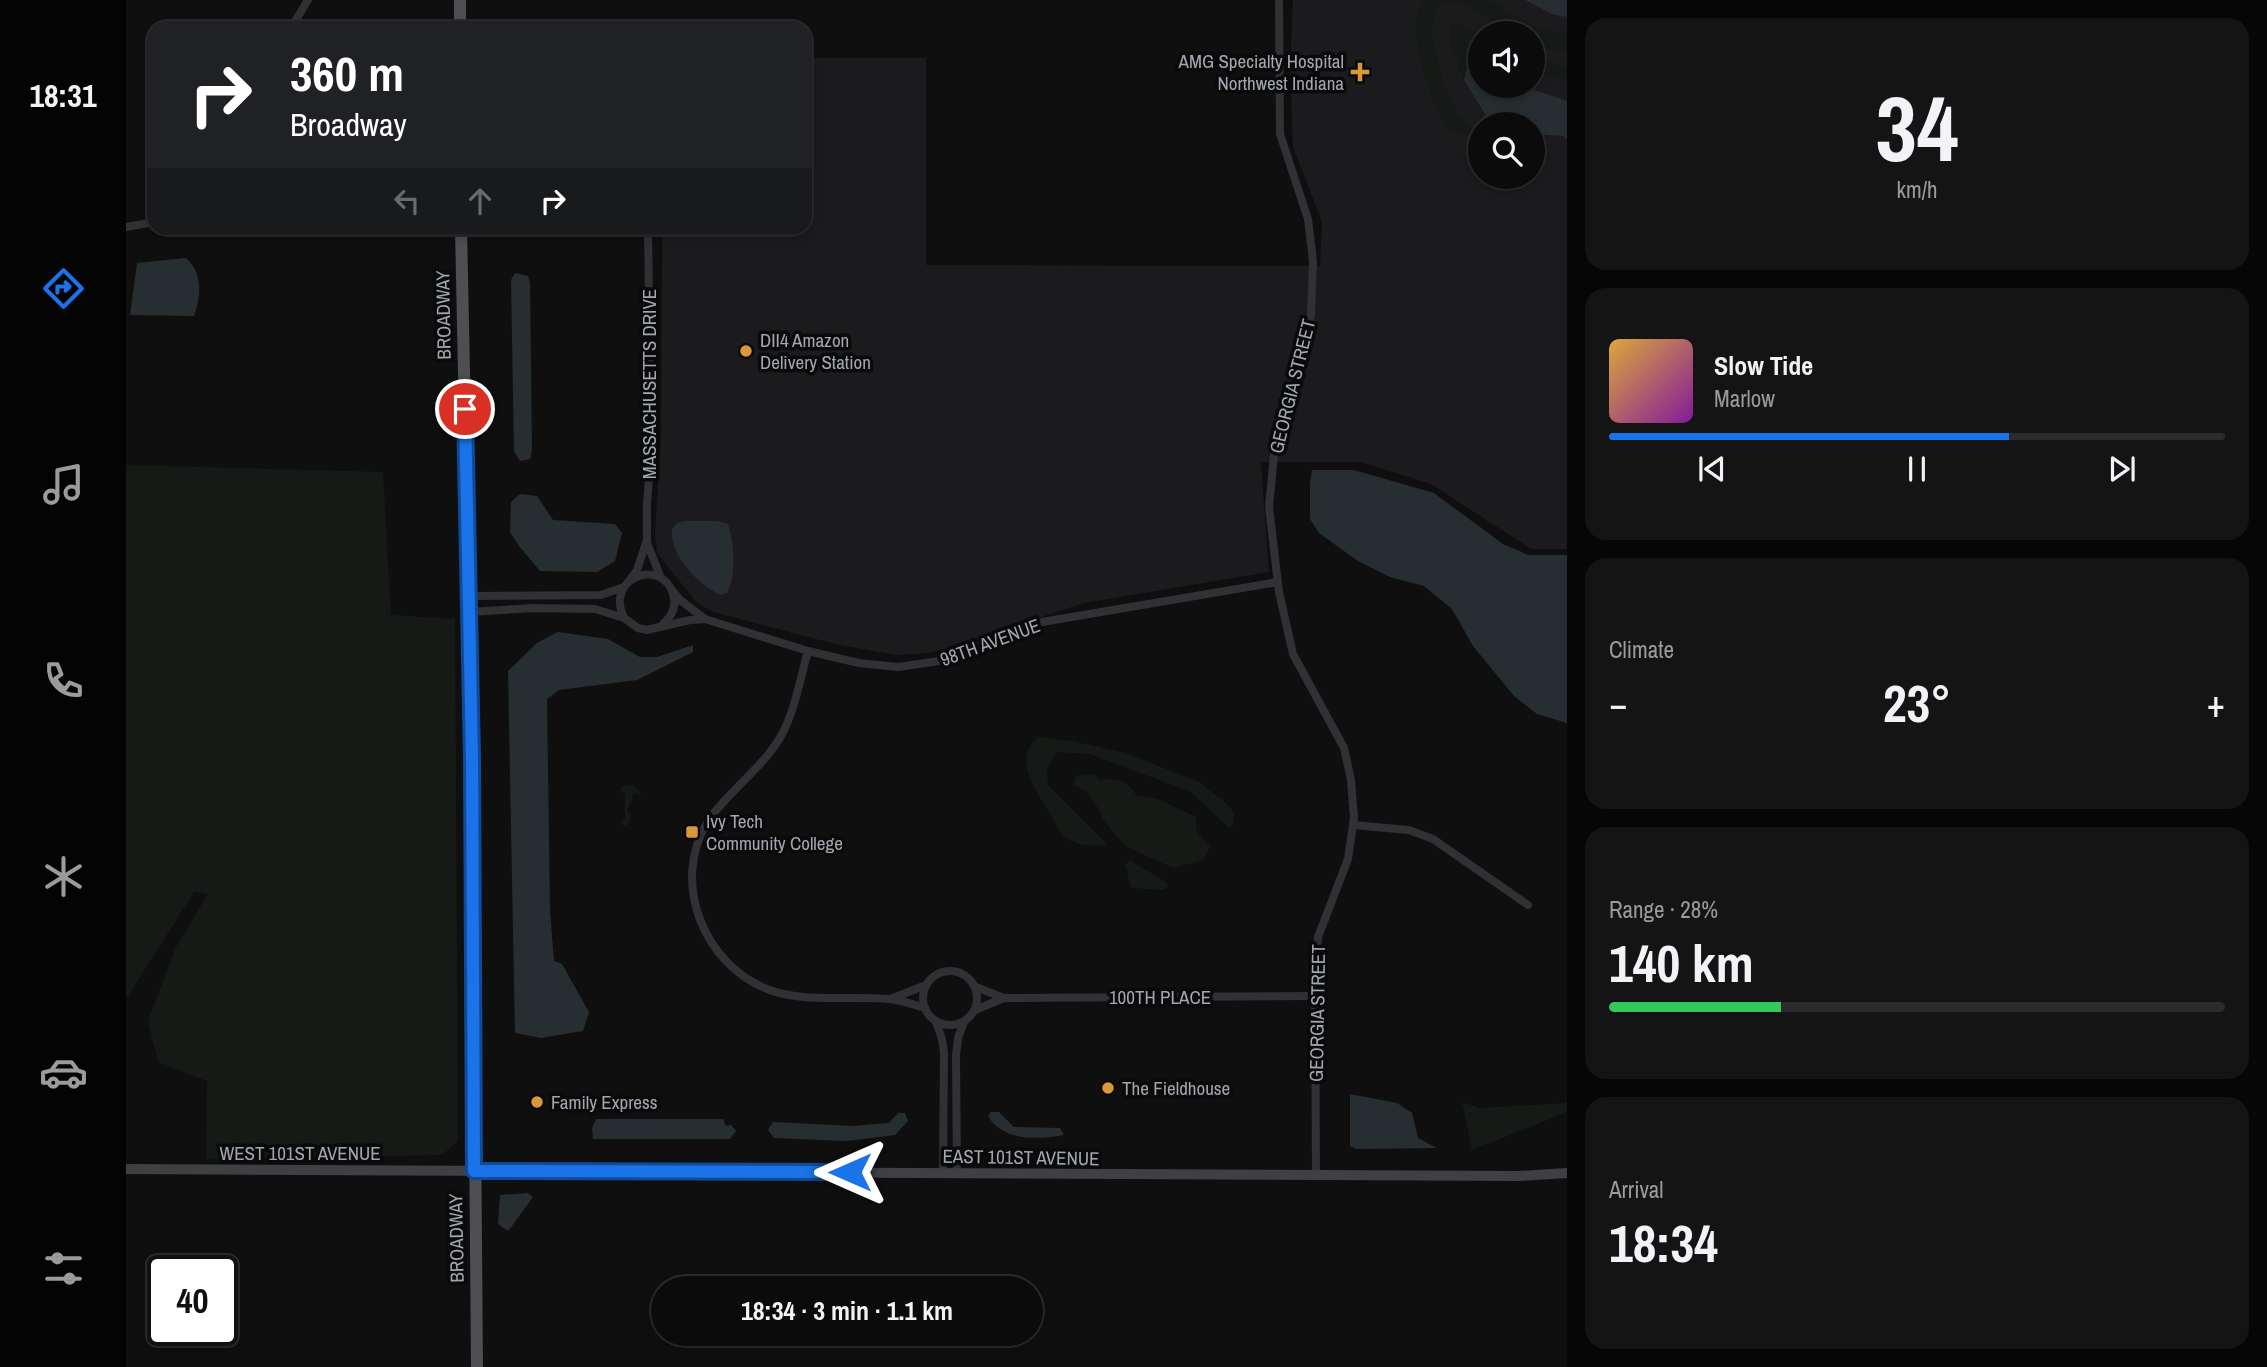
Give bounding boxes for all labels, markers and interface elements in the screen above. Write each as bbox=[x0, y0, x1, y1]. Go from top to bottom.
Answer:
map controls bbox=[1468, 21, 1545, 189]
button: sound bbox=[1468, 21, 1545, 98]
text: 360 m bbox=[290, 40, 404, 106]
place label: AMG Specialty Hospital Northwest Indiana bbox=[1178, 48, 1344, 96]
icon: right bbox=[175, 49, 266, 140]
marker: AMG Specialty Hospital Northwest Indiana bbox=[1350, 62, 1370, 82]
text: 34 bbox=[1876, 67, 1959, 189]
text: 18:31 bbox=[29, 74, 97, 117]
text: Broadway bbox=[290, 103, 407, 146]
button: search bbox=[1468, 112, 1545, 189]
text: km/h bbox=[1897, 174, 1937, 205]
icon: left bbox=[388, 182, 426, 220]
icon: ahead bbox=[461, 182, 499, 220]
icon: right bbox=[534, 182, 572, 220]
icon: directions bbox=[39, 264, 88, 313]
street label: BROADWAY bbox=[429, 270, 457, 360]
street label: MASSACHUSETTS DRIVE bbox=[636, 289, 662, 479]
street label: GEORGIA STREET bbox=[1263, 316, 1321, 456]
place label: DII4 Amazon Delivery Station bbox=[760, 327, 871, 375]
marker: DII4 Amazon Delivery Station bbox=[738, 343, 754, 359]
text: Slow Tide bbox=[1714, 348, 1813, 383]
pin bbox=[435, 379, 495, 439]
text: Marlow bbox=[1714, 383, 1775, 414]
icon: arrive bbox=[446, 390, 484, 428]
icon: previous bbox=[1693, 450, 1731, 488]
icon: pause bbox=[1898, 450, 1936, 488]
icon: next bbox=[2103, 450, 2141, 488]
icon: music bbox=[39, 460, 88, 509]
street label: 98TH AVENUE bbox=[936, 612, 1044, 672]
text: Climate bbox=[1609, 634, 1674, 665]
icon: phone bbox=[39, 656, 88, 705]
text: 23° bbox=[1883, 668, 1951, 738]
text: − bbox=[1609, 678, 1627, 729]
text: + bbox=[2207, 678, 2225, 729]
place label: Ivy Tech Community College bbox=[706, 808, 843, 856]
marker: Ivy Tech Community College bbox=[684, 824, 700, 840]
icon: climate bbox=[39, 852, 88, 901]
text: Range · 28% bbox=[1609, 894, 1718, 925]
text: 140 km bbox=[1609, 928, 1754, 998]
street label: GEORGIA STREET bbox=[1303, 943, 1331, 1082]
street label: 100TH PLACE bbox=[1109, 984, 1211, 1010]
icon: car bbox=[39, 1048, 88, 1097]
place label: The Fieldhouse bbox=[1122, 1075, 1230, 1101]
marker: The Fieldhouse bbox=[1100, 1080, 1116, 1096]
place label: Family Express bbox=[551, 1089, 658, 1115]
marker: Family Express bbox=[529, 1094, 545, 1110]
position arrow bbox=[813, 1135, 887, 1209]
street label: WEST 101ST AVENUE bbox=[219, 1140, 381, 1166]
street label: EAST 101ST AVENUE bbox=[942, 1143, 1100, 1171]
text: Arrival bbox=[1609, 1174, 1664, 1205]
street label: BROADWAY bbox=[442, 1193, 470, 1283]
text: 18:34 bbox=[1609, 1208, 1718, 1278]
icon: filters bbox=[39, 1244, 88, 1293]
speed limit sign: 40 bbox=[147, 1255, 238, 1346]
text: 18:34 · 3 min · 1.1 km bbox=[741, 1293, 953, 1328]

